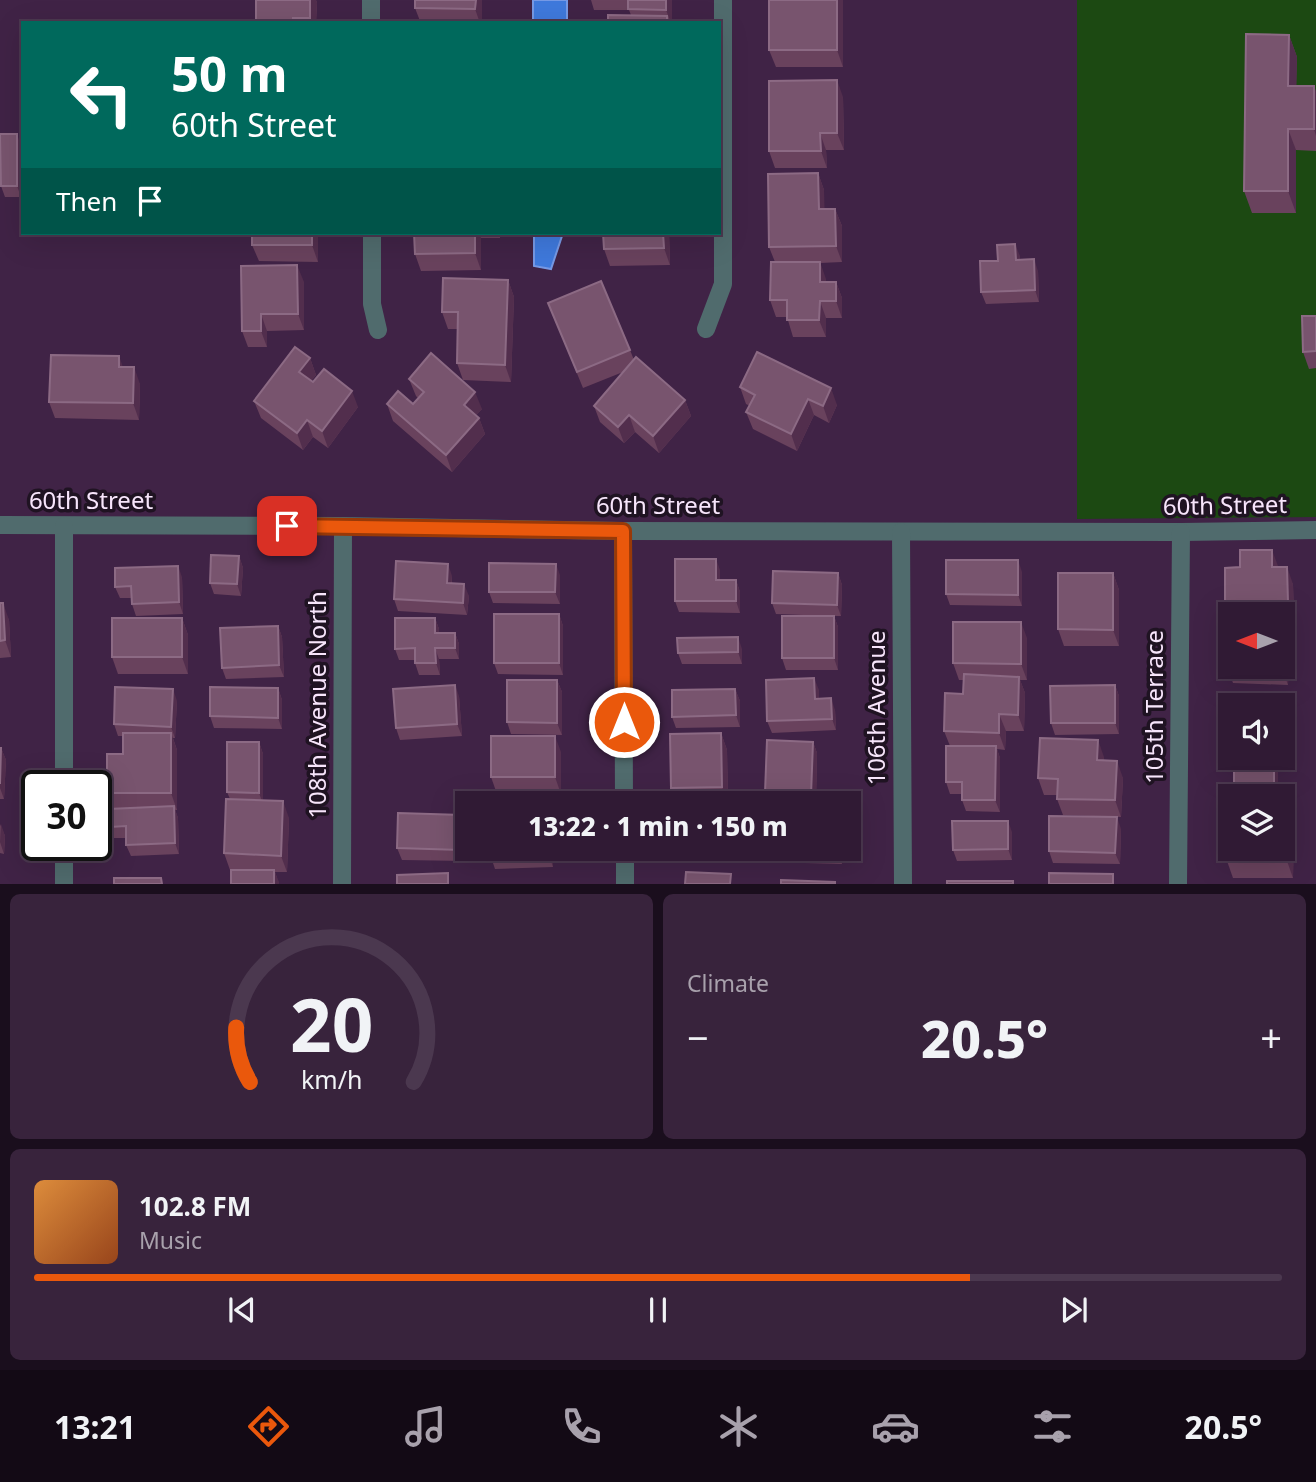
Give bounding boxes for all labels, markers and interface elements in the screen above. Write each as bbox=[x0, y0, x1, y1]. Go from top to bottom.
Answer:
text: 50 m bbox=[171, 40, 288, 106]
icon: left bbox=[56, 49, 147, 140]
text: 60th Street bbox=[171, 103, 337, 146]
icon: arrive bbox=[131, 182, 169, 220]
text: Then bbox=[56, 183, 117, 219]
street label: 60th Street bbox=[29, 483, 153, 516]
street label: 60th Street bbox=[1163, 487, 1288, 522]
street label: 60th Street bbox=[596, 488, 720, 521]
pin bbox=[257, 496, 317, 556]
icon: arrive bbox=[268, 507, 306, 545]
street label: 108th Avenue North bbox=[300, 591, 333, 819]
north arrow bbox=[1218, 602, 1295, 679]
map controls bbox=[1218, 602, 1295, 861]
street label: 106th Avenue bbox=[859, 630, 892, 786]
street label: 105th Terrace bbox=[1137, 630, 1170, 784]
position arrow bbox=[587, 685, 661, 759]
button: sound bbox=[1218, 693, 1295, 770]
speed limit sign: 30 bbox=[21, 770, 112, 861]
button: layers bbox=[1218, 784, 1295, 861]
text: 13:22 · 1 min · 150 m bbox=[528, 808, 788, 844]
text: Climate bbox=[687, 967, 769, 999]
text: 20 bbox=[290, 975, 373, 1074]
text: 20.5° bbox=[921, 1002, 1048, 1073]
text: − bbox=[687, 1011, 709, 1063]
text: + bbox=[1260, 1011, 1282, 1063]
text: km/h bbox=[301, 1062, 362, 1096]
text: 102.8 FM bbox=[139, 1188, 251, 1224]
text: Music bbox=[139, 1224, 202, 1256]
icon: previous bbox=[223, 1291, 261, 1329]
icon: pause bbox=[639, 1291, 677, 1329]
icon: next bbox=[1055, 1291, 1093, 1329]
icon: directions bbox=[244, 1402, 293, 1451]
icon: music bbox=[401, 1402, 450, 1451]
icon: phone bbox=[557, 1402, 606, 1451]
icon: climate bbox=[714, 1402, 763, 1451]
icon: car bbox=[871, 1402, 920, 1451]
icon: filters bbox=[1028, 1402, 1077, 1451]
text: 13:21 bbox=[54, 1405, 136, 1448]
text: 20.5° bbox=[1185, 1405, 1262, 1448]

